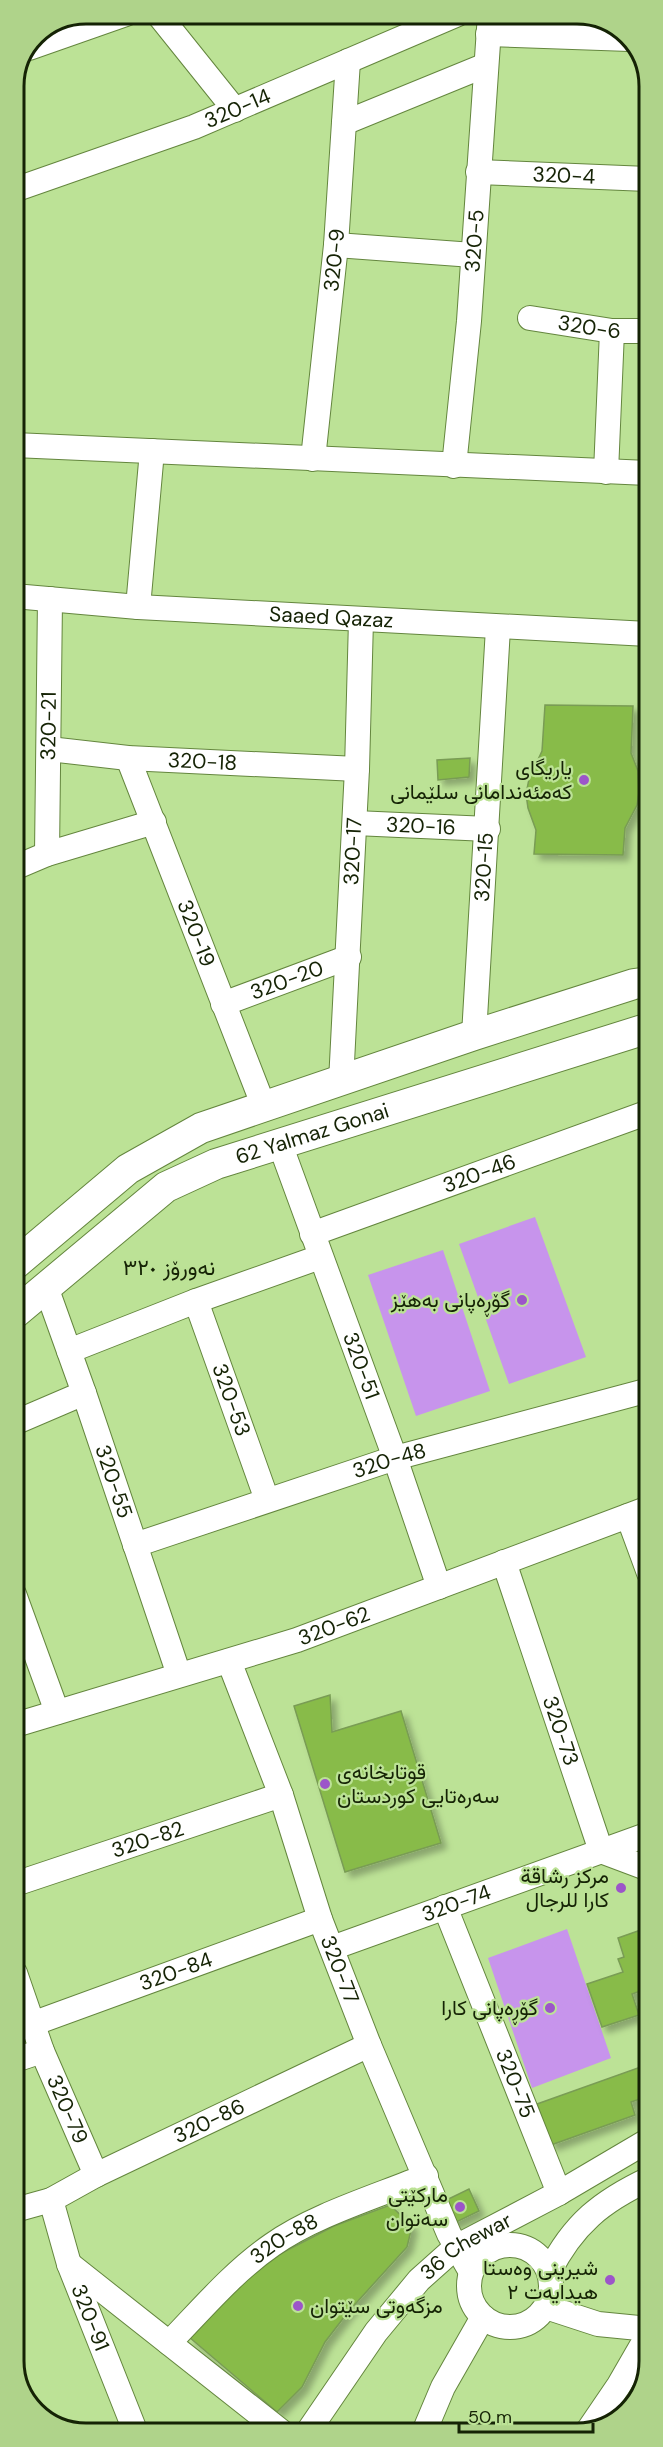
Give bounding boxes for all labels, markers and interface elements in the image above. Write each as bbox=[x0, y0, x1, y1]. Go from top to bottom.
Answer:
street label: 320-14 bbox=[200, 82, 275, 135]
street label: 320-4 bbox=[532, 160, 596, 191]
street label: 320-5 bbox=[458, 209, 491, 273]
street label: 320-9 bbox=[317, 228, 351, 293]
street label: 320-6 bbox=[556, 309, 621, 345]
street label: Saaed Qazaz bbox=[269, 600, 394, 634]
street label: 320-21 bbox=[34, 691, 63, 761]
street label: 320-18 bbox=[167, 746, 238, 777]
place label: یاریگای کەمئەندامانی سلێمانی bbox=[390, 754, 572, 806]
marker: یاریگای کەمئەندامانی سلێمانی bbox=[577, 773, 591, 787]
street label: 320-16 bbox=[385, 810, 456, 842]
street label: 320-17 bbox=[337, 817, 369, 886]
street label: 320-15 bbox=[468, 832, 500, 903]
street label: 320-19 bbox=[171, 896, 222, 971]
street label: 320-20 bbox=[246, 954, 327, 1007]
street label: 62 Yalmaz Gonai bbox=[232, 1097, 393, 1171]
street label: 320-46 bbox=[439, 1147, 520, 1200]
district label: نەورۆز ٣٢٠ bbox=[123, 1253, 215, 1282]
place label: گۆڕەپانی بەهێز bbox=[390, 1286, 510, 1317]
marker: گۆڕەپانی بەهێز bbox=[515, 1293, 529, 1307]
street label: 320-51 bbox=[336, 1328, 386, 1403]
street label: 320-53 bbox=[205, 1360, 257, 1440]
street label: 320-48 bbox=[349, 1436, 429, 1485]
street label: 320-55 bbox=[88, 1441, 139, 1522]
street label: 320-62 bbox=[294, 1600, 374, 1652]
street label: 320-73 bbox=[536, 1692, 585, 1769]
place label: قوتابخانەی سەرەتایی کوردستان bbox=[337, 1758, 499, 1810]
marker: قوتابخانەی سەرەتایی کوردستان bbox=[318, 1777, 332, 1791]
street label: 320-82 bbox=[108, 1814, 188, 1865]
place label: مركز رشاقة كارا للرجال bbox=[521, 1862, 609, 1914]
street label: 320-74 bbox=[418, 1878, 495, 1929]
marker: مركز رشاقة كارا للرجال bbox=[614, 1881, 628, 1895]
street label: 320-77 bbox=[314, 1931, 366, 2008]
street label: 320-84 bbox=[135, 1945, 216, 1998]
place label: گۆڕەپانی کارا bbox=[441, 1994, 538, 2025]
marker: گۆڕەپانی کارا bbox=[543, 2001, 557, 2015]
street label: 320-75 bbox=[489, 2045, 542, 2122]
street label: 320-79 bbox=[40, 2070, 95, 2148]
street label: 320-86 bbox=[169, 2092, 249, 2150]
place label: مارکێتی سەتوان bbox=[386, 2181, 448, 2233]
marker: مارکێتی سەتوان bbox=[453, 2200, 467, 2214]
street label: 36 Chewar bbox=[414, 2206, 517, 2287]
street label: 320-88 bbox=[244, 2207, 323, 2271]
place label: شیرینی وەستا هیدایەت ٢ bbox=[483, 2254, 598, 2306]
marker: شیرینی وەستا هیدایەت ٢ bbox=[603, 2273, 617, 2287]
street label: 320-91 bbox=[64, 2280, 116, 2355]
place label: مزگەوتی سێتوان bbox=[310, 2292, 443, 2320]
marker: مزگەوتی سێتوان bbox=[291, 2299, 305, 2313]
scale bar bbox=[459, 2396, 592, 2434]
text: 50 m bbox=[468, 2405, 512, 2429]

